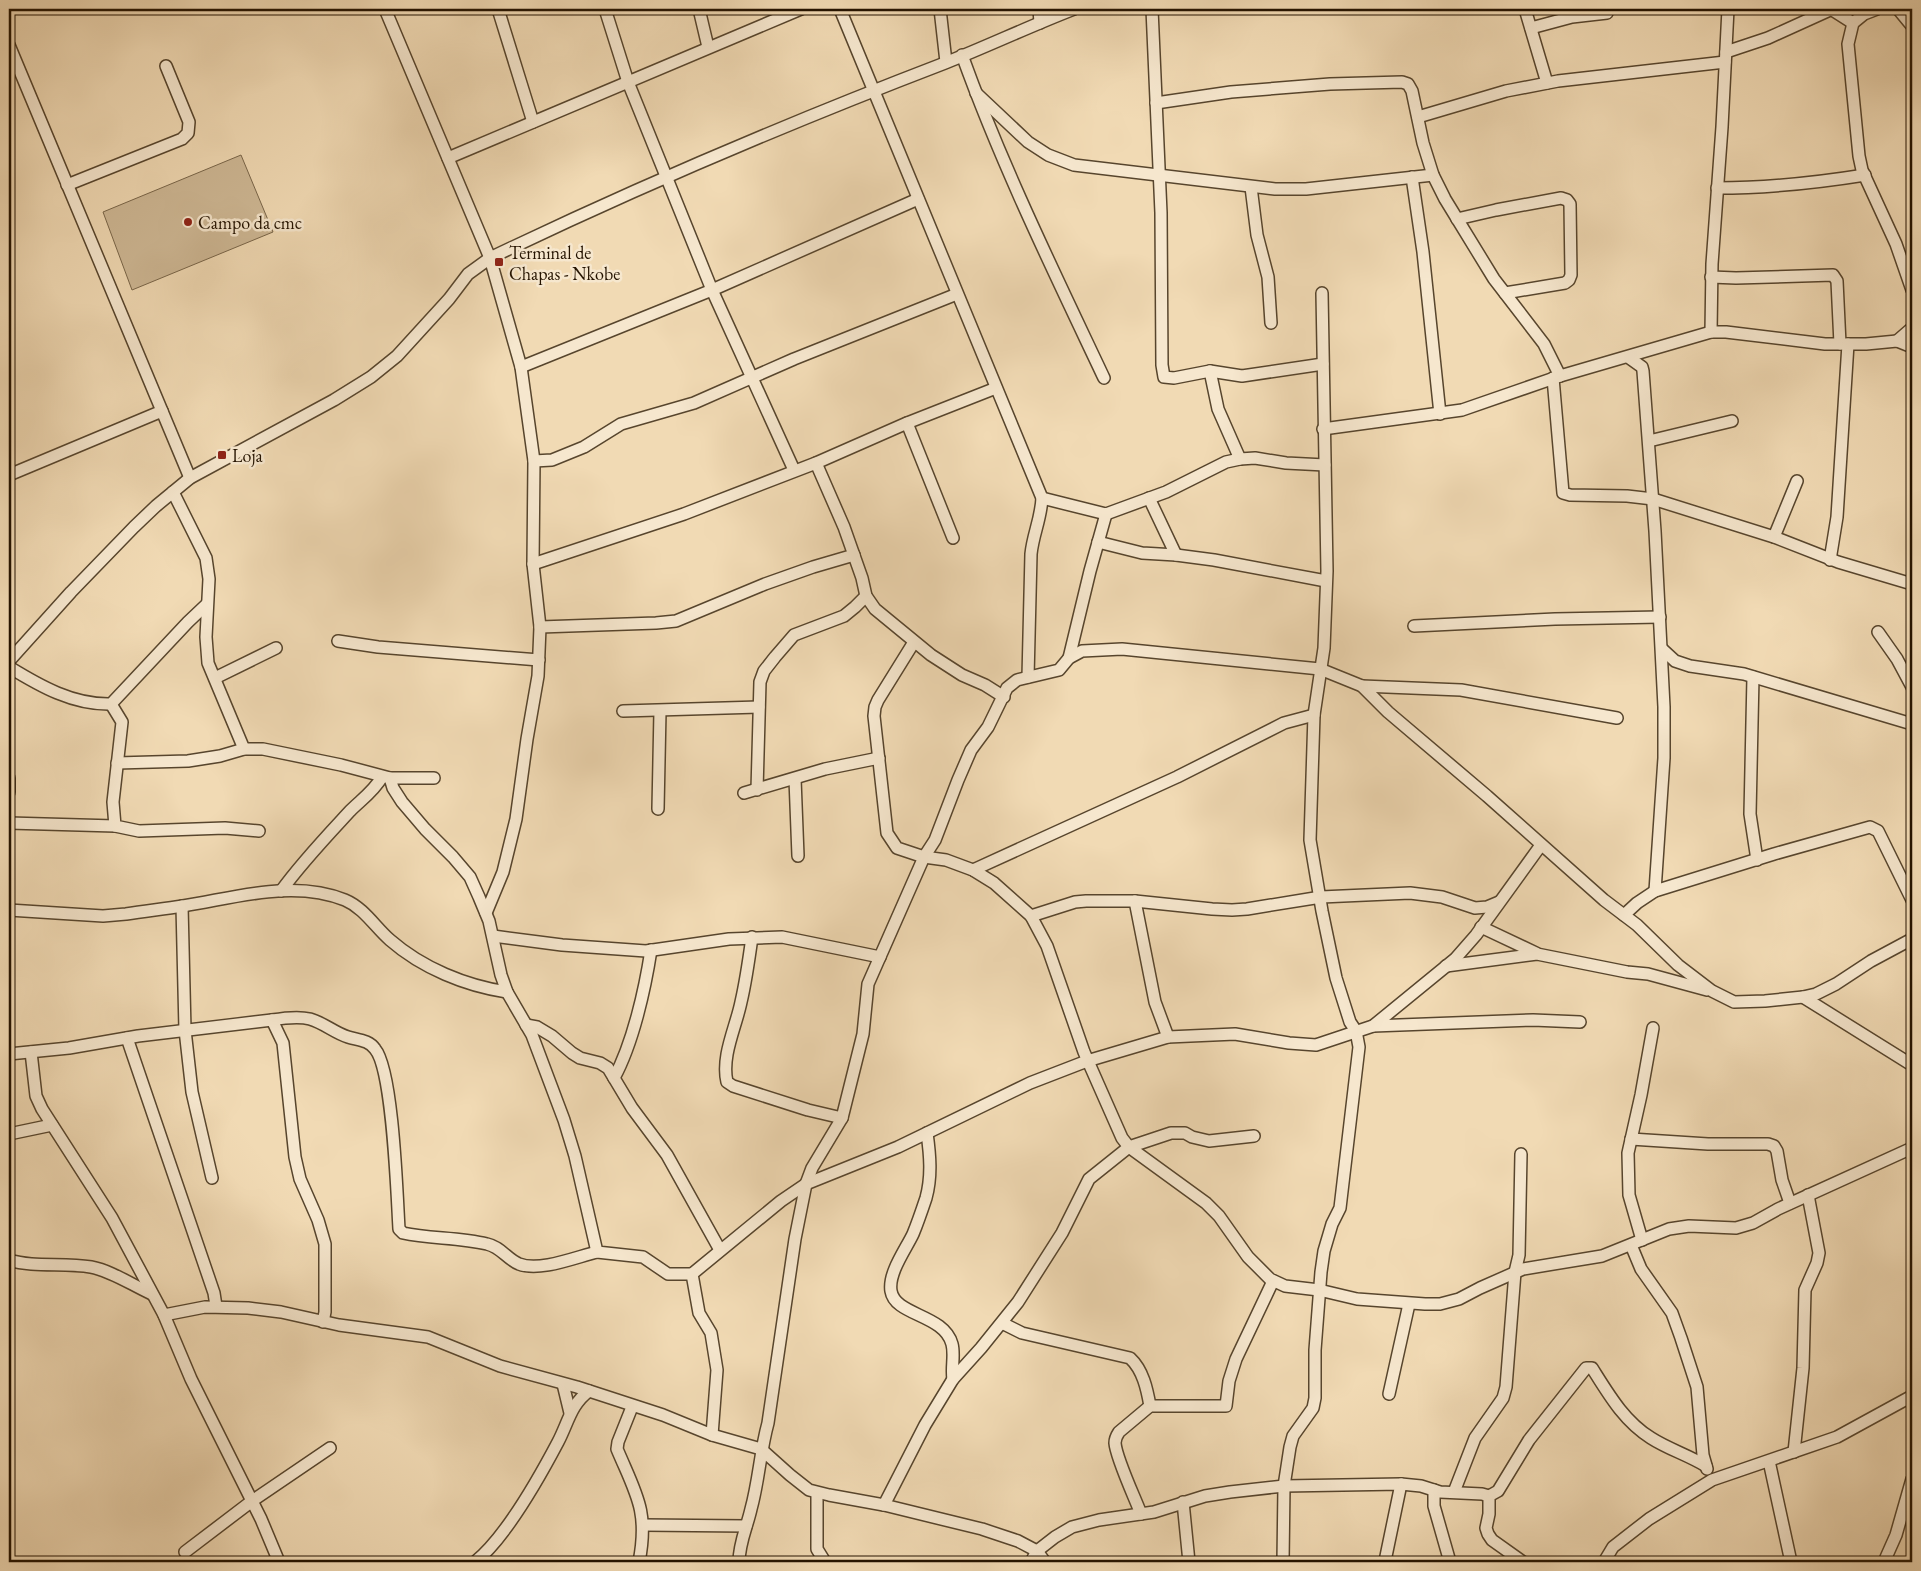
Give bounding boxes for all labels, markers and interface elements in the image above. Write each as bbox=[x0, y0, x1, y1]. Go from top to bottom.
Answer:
place label: Campo da cmc bbox=[198, 211, 302, 234]
marker: Campo da cmc bbox=[182, 216, 194, 228]
place label: Terminal de Chapas - Nkobe bbox=[509, 241, 620, 285]
marker: Terminal de Chapas - Nkobe bbox=[493, 256, 505, 268]
place label: Loja bbox=[232, 444, 263, 467]
marker: Loja bbox=[216, 449, 228, 461]

